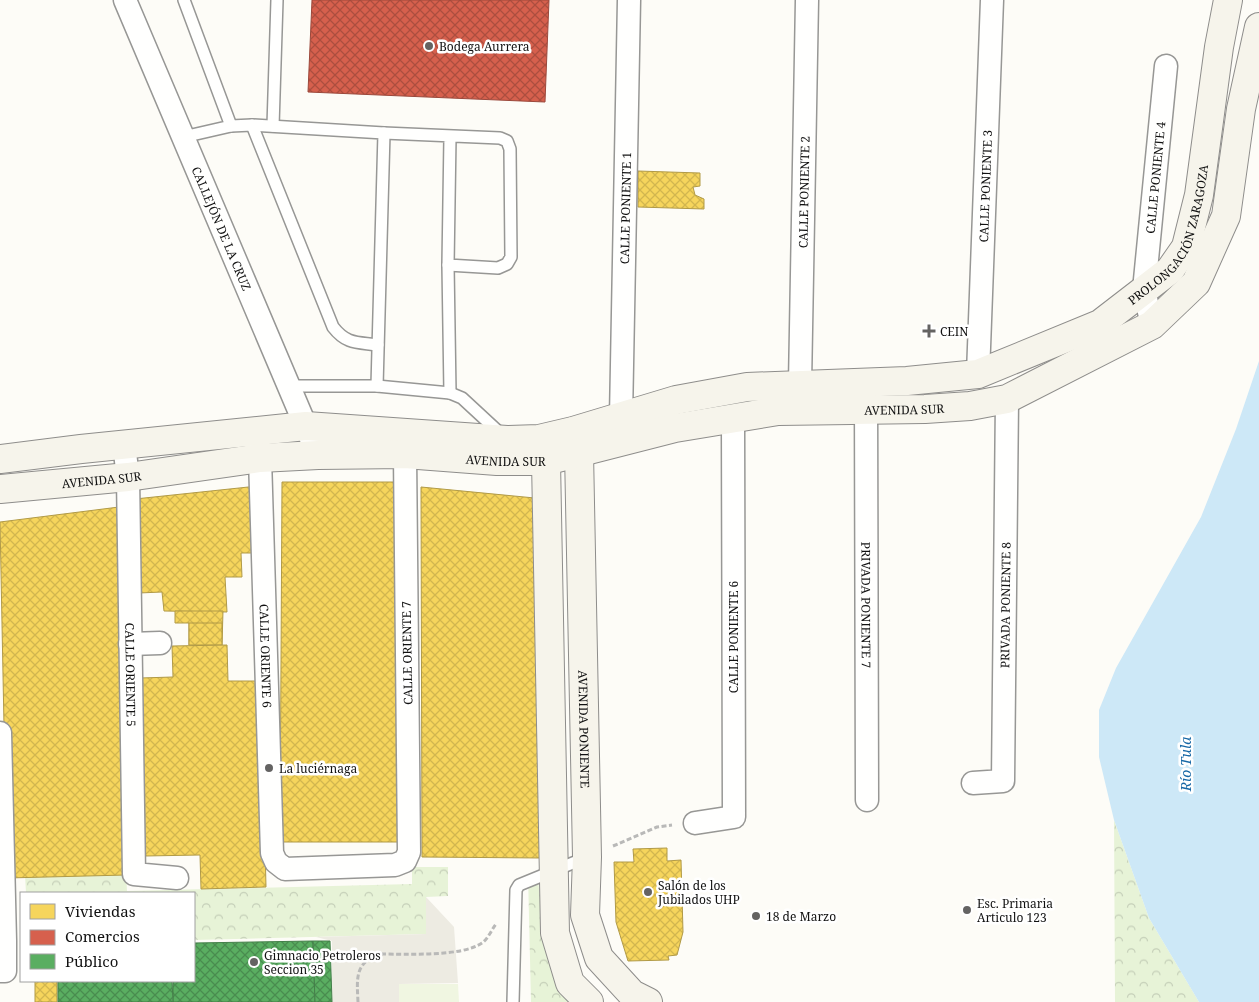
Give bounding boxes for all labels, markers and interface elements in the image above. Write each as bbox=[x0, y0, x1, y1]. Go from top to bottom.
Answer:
place label: Bodega Aurrera bbox=[439, 38, 530, 55]
marker: Bodega Aurrera bbox=[423, 40, 435, 52]
street label: CALLE PONIENTE 4 bbox=[1141, 120, 1169, 234]
street label: CALLE PONIENTE 3 bbox=[974, 129, 996, 243]
street label: CALLE PONIENTE 2 bbox=[794, 136, 813, 248]
street label: CALLE PONIENTE 1 bbox=[615, 152, 635, 264]
street label: PROLONGACIÓN ZARAGOZA bbox=[1124, 163, 1212, 308]
street label: CALLEJÓN DE LA CRUZ bbox=[188, 164, 256, 293]
place label: CEIN bbox=[940, 323, 968, 340]
marker: CEIN bbox=[922, 324, 936, 338]
street label: AVENIDA SUR bbox=[864, 399, 945, 418]
street label: AVENIDA SUR bbox=[465, 450, 546, 470]
street label: AVENIDA SUR bbox=[61, 467, 143, 492]
street label: PRIVADA PONIENTE 7 bbox=[858, 542, 875, 668]
street label: PRIVADA PONIENTE 8 bbox=[996, 542, 1014, 668]
street label: CALLE PONIENTE 6 bbox=[725, 581, 742, 693]
street label: CALLE ORIENTE 7 bbox=[398, 601, 416, 705]
street label: CALLE ORIENTE 6 bbox=[256, 604, 276, 708]
street label: CALLE ORIENTE 5 bbox=[122, 623, 140, 727]
street label: AVENIDA PONIENTE bbox=[575, 670, 594, 788]
water label: Río Tula bbox=[1176, 736, 1195, 792]
place label: La luciérnaga bbox=[279, 760, 357, 777]
marker: La luciérnaga bbox=[263, 762, 275, 774]
place label: Salón de los Jubilados UHP bbox=[657, 877, 740, 908]
marker: Salón de los Jubilados UHP bbox=[642, 886, 654, 898]
legend bbox=[20, 892, 195, 982]
place label: Esc. Primaria Articulo 123 bbox=[977, 895, 1053, 926]
text: Viviendas bbox=[65, 901, 136, 921]
marker: Esc. Primaria Articulo 123 bbox=[961, 904, 973, 916]
place label: 18 de Marzo bbox=[766, 908, 836, 925]
marker: 18 de Marzo bbox=[750, 910, 762, 922]
text: Comercios bbox=[65, 926, 140, 946]
place label: Gimnacio Petroleros Seccion 35 bbox=[264, 947, 381, 978]
text: Público bbox=[65, 951, 118, 971]
marker: Gimnacio Petroleros Seccion 35 bbox=[248, 956, 260, 968]

